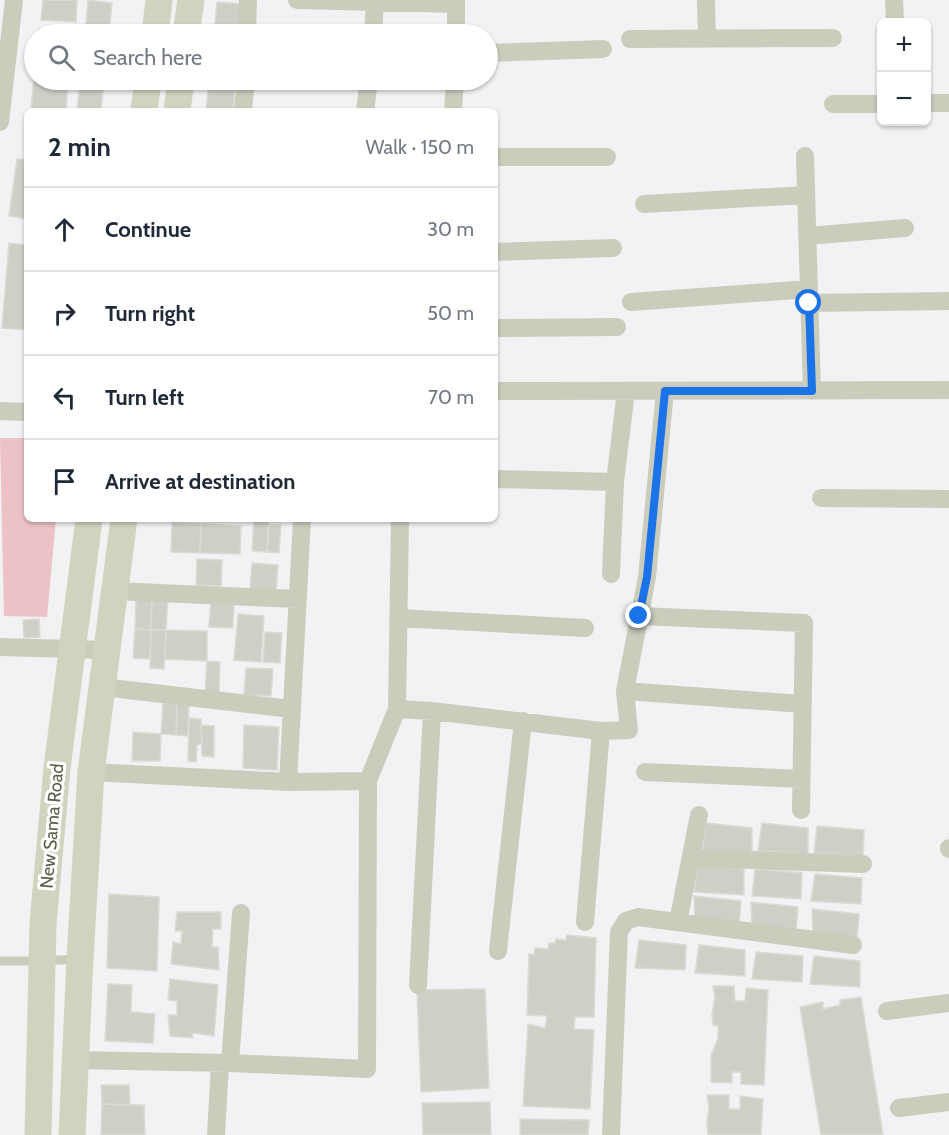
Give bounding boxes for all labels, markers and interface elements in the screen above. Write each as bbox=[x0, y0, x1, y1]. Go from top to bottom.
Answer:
map controls bbox=[877, 18, 931, 126]
button: + bbox=[877, 18, 931, 72]
search box bbox=[24, 24, 498, 90]
icon: search bbox=[45, 41, 78, 74]
text: Search here bbox=[93, 44, 202, 71]
button: − bbox=[877, 72, 931, 126]
text: 2 min bbox=[48, 131, 111, 163]
text: Walk · 150 m bbox=[366, 135, 474, 159]
icon: ahead bbox=[48, 213, 81, 246]
text: Continue bbox=[105, 216, 191, 243]
text: 30 m bbox=[427, 217, 474, 241]
route start bbox=[795, 289, 821, 315]
icon: right bbox=[48, 297, 81, 330]
text: Turn right bbox=[105, 300, 195, 327]
text: 50 m bbox=[427, 301, 474, 325]
icon: left bbox=[48, 381, 81, 414]
text: Turn left bbox=[105, 384, 184, 411]
text: 70 m bbox=[428, 385, 474, 409]
icon: arrive bbox=[48, 465, 81, 498]
text: Arrive at destination bbox=[105, 468, 295, 495]
route end bbox=[625, 602, 651, 628]
street label: New Sama Road bbox=[36, 763, 68, 889]

